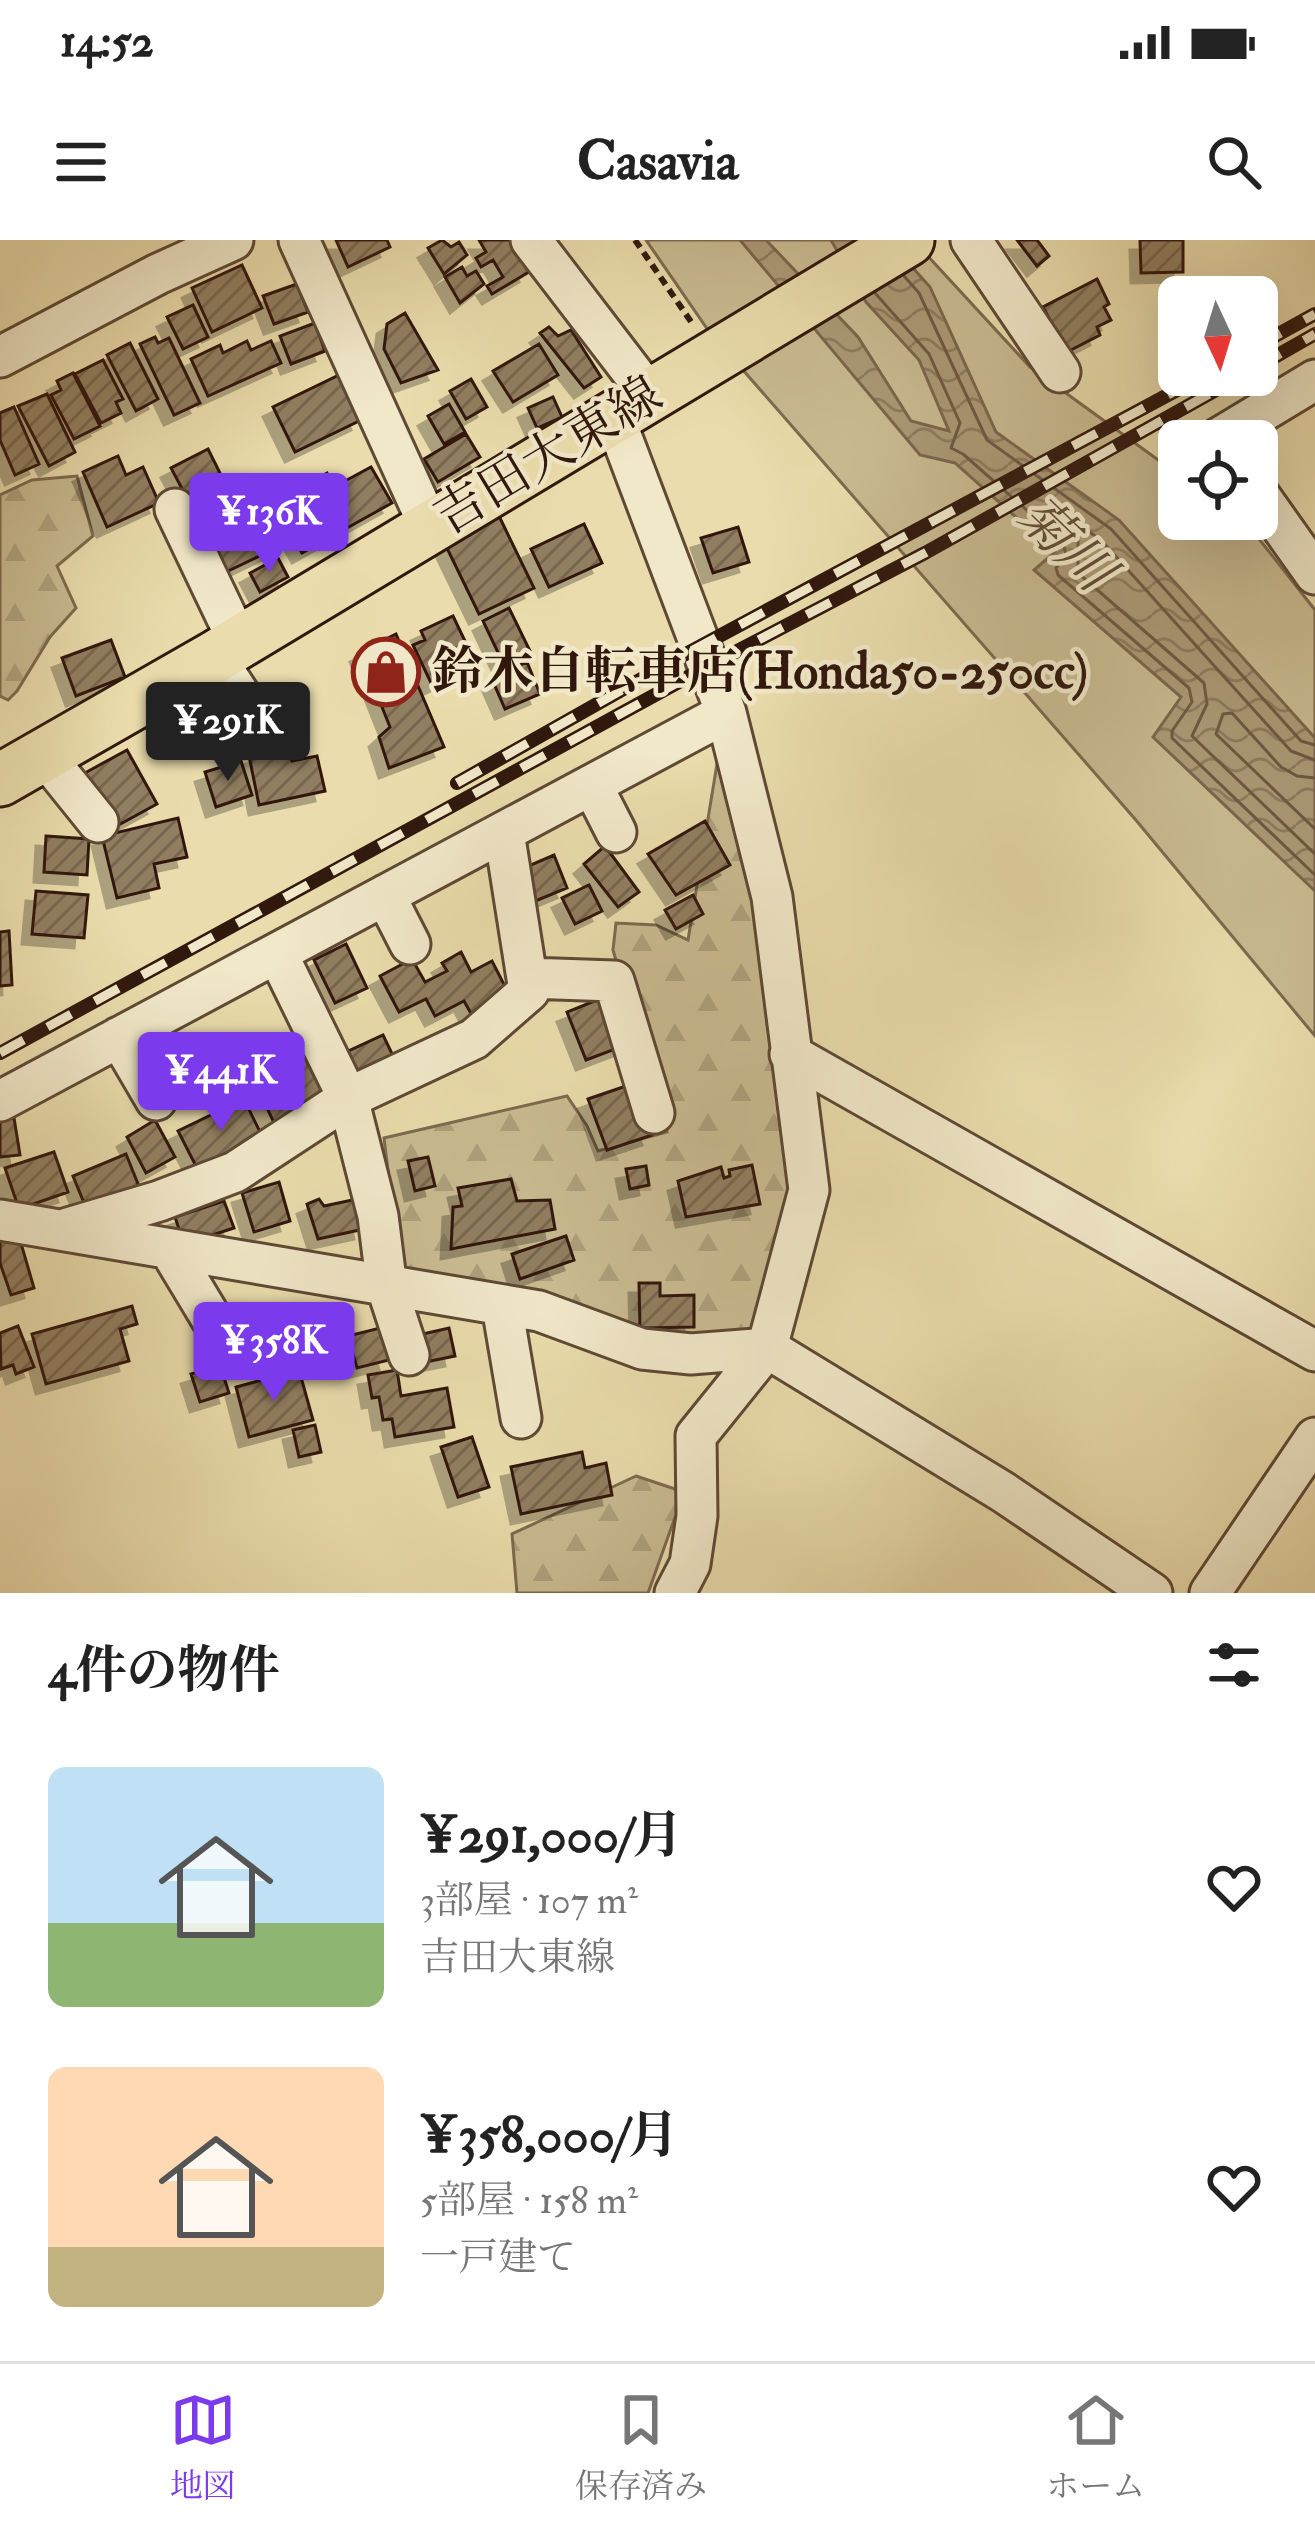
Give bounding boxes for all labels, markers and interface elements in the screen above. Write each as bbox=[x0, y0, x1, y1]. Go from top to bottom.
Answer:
text: 14:52 bbox=[60, 14, 154, 70]
text: Casavia bbox=[577, 128, 738, 196]
icon: menu bbox=[48, 129, 114, 195]
icon: search bbox=[1201, 129, 1267, 195]
north arrow bbox=[1158, 276, 1278, 396]
map controls bbox=[1158, 276, 1278, 540]
street label: 吉田大東線 bbox=[422, 363, 674, 549]
button: locate bbox=[1158, 420, 1278, 540]
pin: ¥136K bbox=[185, 473, 353, 575]
water label: 菊川 bbox=[1003, 482, 1131, 609]
text: ¥136K bbox=[216, 487, 322, 536]
shop icon: 鈴木自転車店(Honda50-250cc) bbox=[351, 637, 421, 707]
place label: 鈴木自転車店(Honda50-250cc) bbox=[432, 640, 1088, 704]
pin: ¥291K bbox=[144, 682, 312, 784]
text: ¥291K bbox=[173, 696, 283, 745]
pin: ¥441K bbox=[137, 1032, 305, 1134]
text: ¥441K bbox=[165, 1046, 277, 1095]
pin: ¥358K bbox=[190, 1302, 358, 1404]
text: ¥358K bbox=[221, 1316, 327, 1365]
icon: filters bbox=[1201, 1632, 1267, 1698]
text: 4件の物件 bbox=[48, 1639, 280, 1703]
text: ¥291,000/月 bbox=[420, 1804, 683, 1868]
icon: home bbox=[144, 1815, 288, 1959]
icon: heart bbox=[1201, 1854, 1267, 1920]
text: 3部屋 · 107 m² bbox=[420, 1876, 638, 1925]
text: 吉田大東線 bbox=[420, 1933, 615, 1982]
text: ¥358,000/月 bbox=[420, 2104, 679, 2168]
icon: home bbox=[144, 2115, 288, 2259]
icon: heart bbox=[1201, 2154, 1267, 2220]
text: 5部屋 · 158 m² bbox=[420, 2176, 638, 2225]
text: 一戸建て bbox=[420, 2233, 576, 2282]
tab: 地図 bbox=[170, 2387, 236, 2507]
tab: 保存済み bbox=[575, 2387, 707, 2507]
tab: ホーム bbox=[1046, 2387, 1145, 2507]

